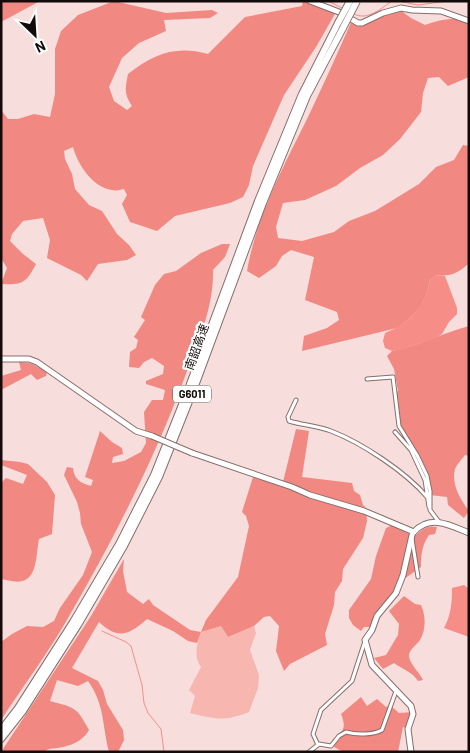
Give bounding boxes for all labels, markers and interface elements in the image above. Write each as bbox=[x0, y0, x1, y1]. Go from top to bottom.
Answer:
north arrow bbox=[10, 10, 60, 60]
text: N bbox=[33, 38, 49, 57]
street label: 南韶高速 bbox=[181, 322, 211, 372]
road number: G6011 bbox=[173, 386, 211, 402]

